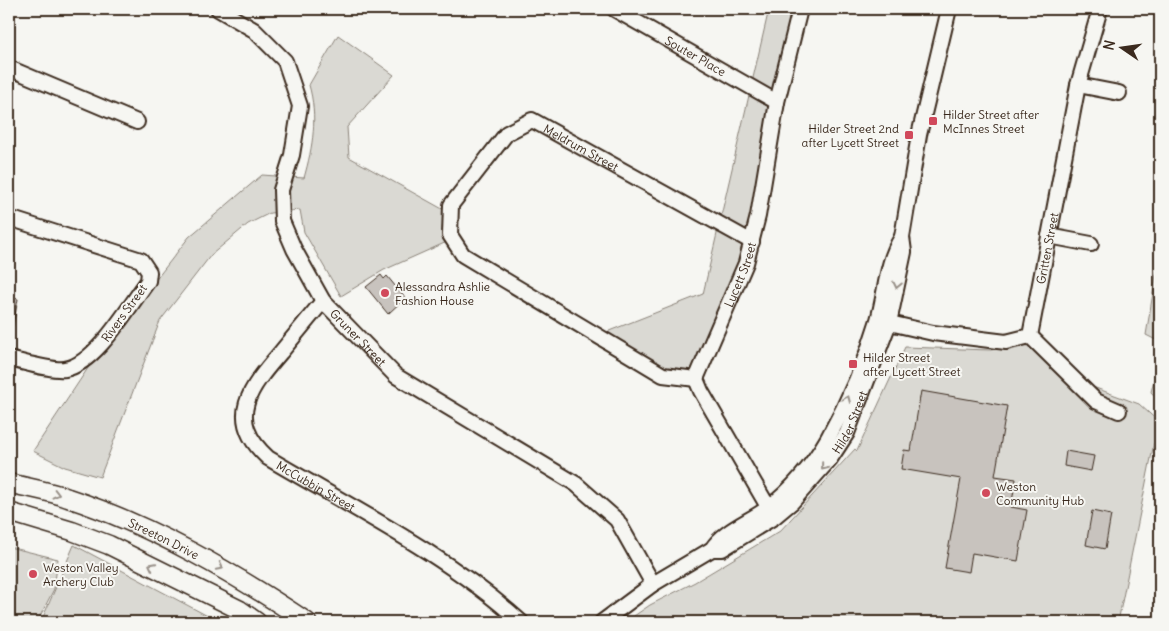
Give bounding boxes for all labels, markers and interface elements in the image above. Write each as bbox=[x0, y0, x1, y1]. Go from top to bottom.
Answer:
north arrow bbox=[1096, 22, 1146, 72]
street label: Souter Place bbox=[663, 32, 729, 79]
text: N bbox=[1099, 38, 1119, 52]
place label: Hilder Street after McInnes Street bbox=[943, 107, 1039, 136]
marker: Hilder Street after McInnes Street bbox=[927, 115, 939, 127]
street label: Meldrum Street bbox=[541, 121, 621, 174]
place label: Hilder Street 2nd after Lycett Street bbox=[802, 121, 899, 150]
marker: Hilder Street 2nd after Lycett Street bbox=[903, 129, 915, 141]
street label: Gritten Street bbox=[1033, 211, 1061, 285]
street label: Lycett Street bbox=[720, 240, 759, 309]
place label: Alessandra Ashlie Fashion House bbox=[395, 279, 490, 308]
one-way arrow bbox=[892, 280, 903, 289]
street label: Rivers Street bbox=[98, 281, 150, 345]
marker: Alessandra Ashlie Fashion House bbox=[379, 287, 391, 299]
street label: Gruner Street bbox=[327, 306, 389, 369]
place label: Hilder Street after Lycett Street bbox=[863, 350, 960, 379]
marker: Hilder Street after Lycett Street bbox=[847, 358, 859, 370]
street label: Hilder Street bbox=[828, 389, 870, 456]
one-way arrow bbox=[841, 396, 851, 404]
street label: McCubbin Street bbox=[274, 457, 358, 514]
one-way arrow bbox=[821, 461, 830, 470]
place label: Weston Community Hub bbox=[996, 479, 1084, 508]
marker: Weston Community Hub bbox=[980, 487, 992, 499]
one-way arrow bbox=[52, 489, 60, 499]
street label: Streeton Drive bbox=[126, 515, 202, 562]
place label: Weston Valley Archery Club bbox=[43, 560, 119, 589]
one-way arrow bbox=[215, 561, 224, 571]
one-way arrow bbox=[148, 562, 157, 573]
marker: Weston Valley Archery Club bbox=[27, 568, 39, 580]

